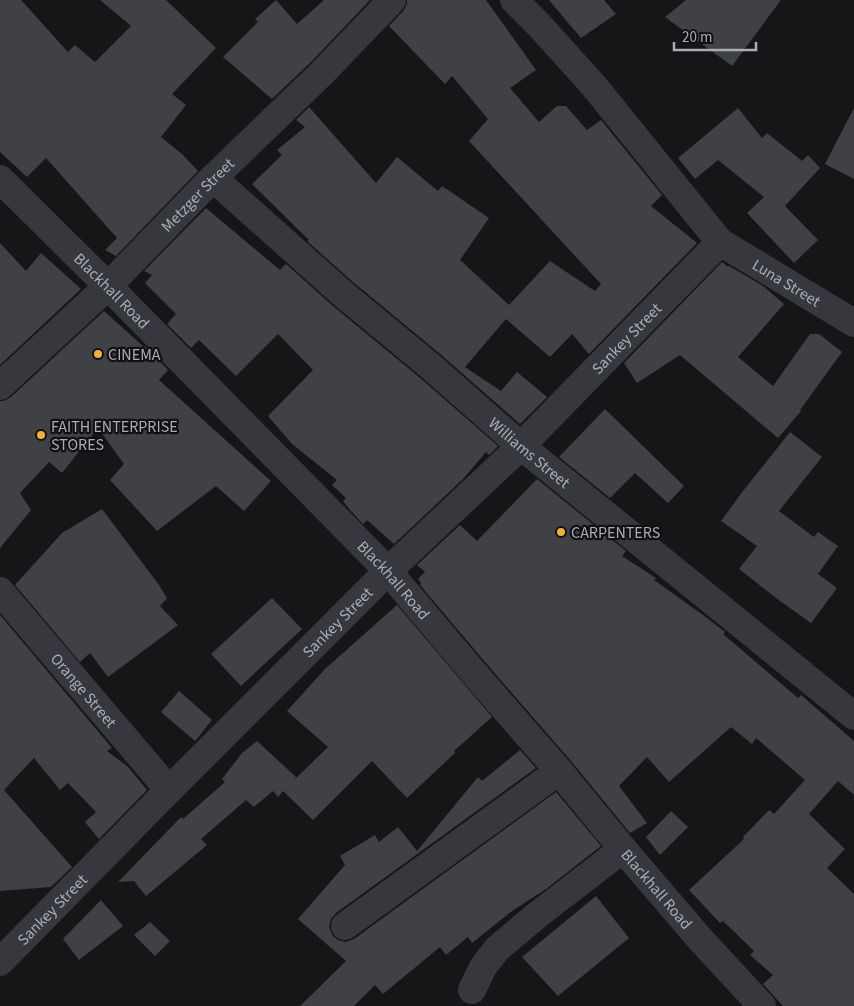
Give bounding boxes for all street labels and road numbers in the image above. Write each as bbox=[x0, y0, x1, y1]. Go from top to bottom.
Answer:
street label: Metzger Street bbox=[156, 153, 240, 237]
street label: Blackhall Road bbox=[68, 248, 154, 334]
street label: Luna Street bbox=[748, 254, 825, 313]
street label: Sankey Street bbox=[587, 298, 667, 379]
street label: Williams Street bbox=[484, 412, 575, 494]
street label: Blackhall Road bbox=[352, 536, 434, 625]
street label: Sankey Street bbox=[298, 582, 379, 663]
street label: Orange Street bbox=[45, 649, 122, 733]
street label: Blackhall Road bbox=[616, 845, 697, 934]
street label: Sankey Street bbox=[13, 869, 93, 950]

